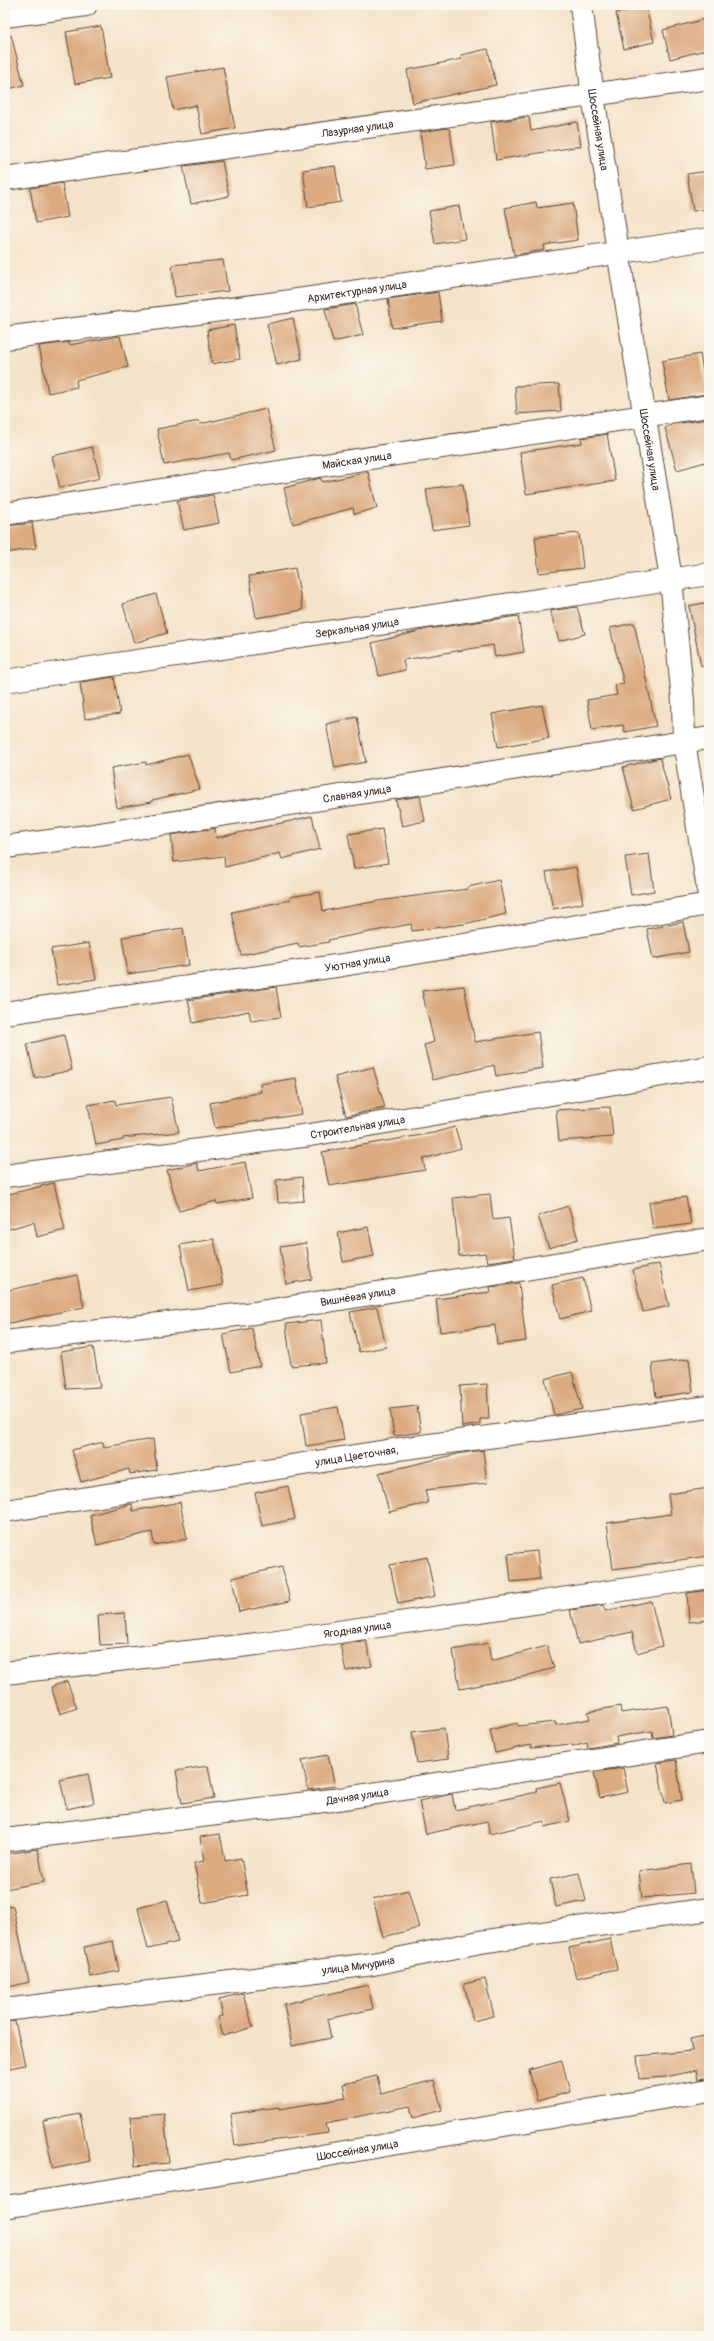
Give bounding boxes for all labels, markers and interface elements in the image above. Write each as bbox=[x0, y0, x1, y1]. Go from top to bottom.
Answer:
street label: Шоссейная улица bbox=[585, 88, 611, 172]
street label: Лазурная улица bbox=[320, 117, 394, 141]
street label: Архитектурная улица bbox=[306, 278, 408, 305]
street label: Шоссейная улица bbox=[637, 408, 663, 491]
street label: Майская улица bbox=[322, 449, 392, 472]
street label: Зеркальная улица bbox=[314, 615, 400, 641]
street label: Славная улица bbox=[322, 782, 392, 806]
street label: Уютная улица bbox=[324, 951, 391, 975]
street label: Строительная улица bbox=[309, 1113, 406, 1142]
street label: Вишнёвая улица bbox=[320, 1284, 397, 1309]
street label: улица Цветочная, bbox=[313, 1443, 399, 1469]
street label: Ягодная улица bbox=[323, 1618, 392, 1641]
street label: Дачная улица bbox=[324, 1785, 389, 1808]
street label: улица Мичурина bbox=[320, 1954, 396, 1977]
street label: Шоссейная улица bbox=[316, 2137, 399, 2164]

